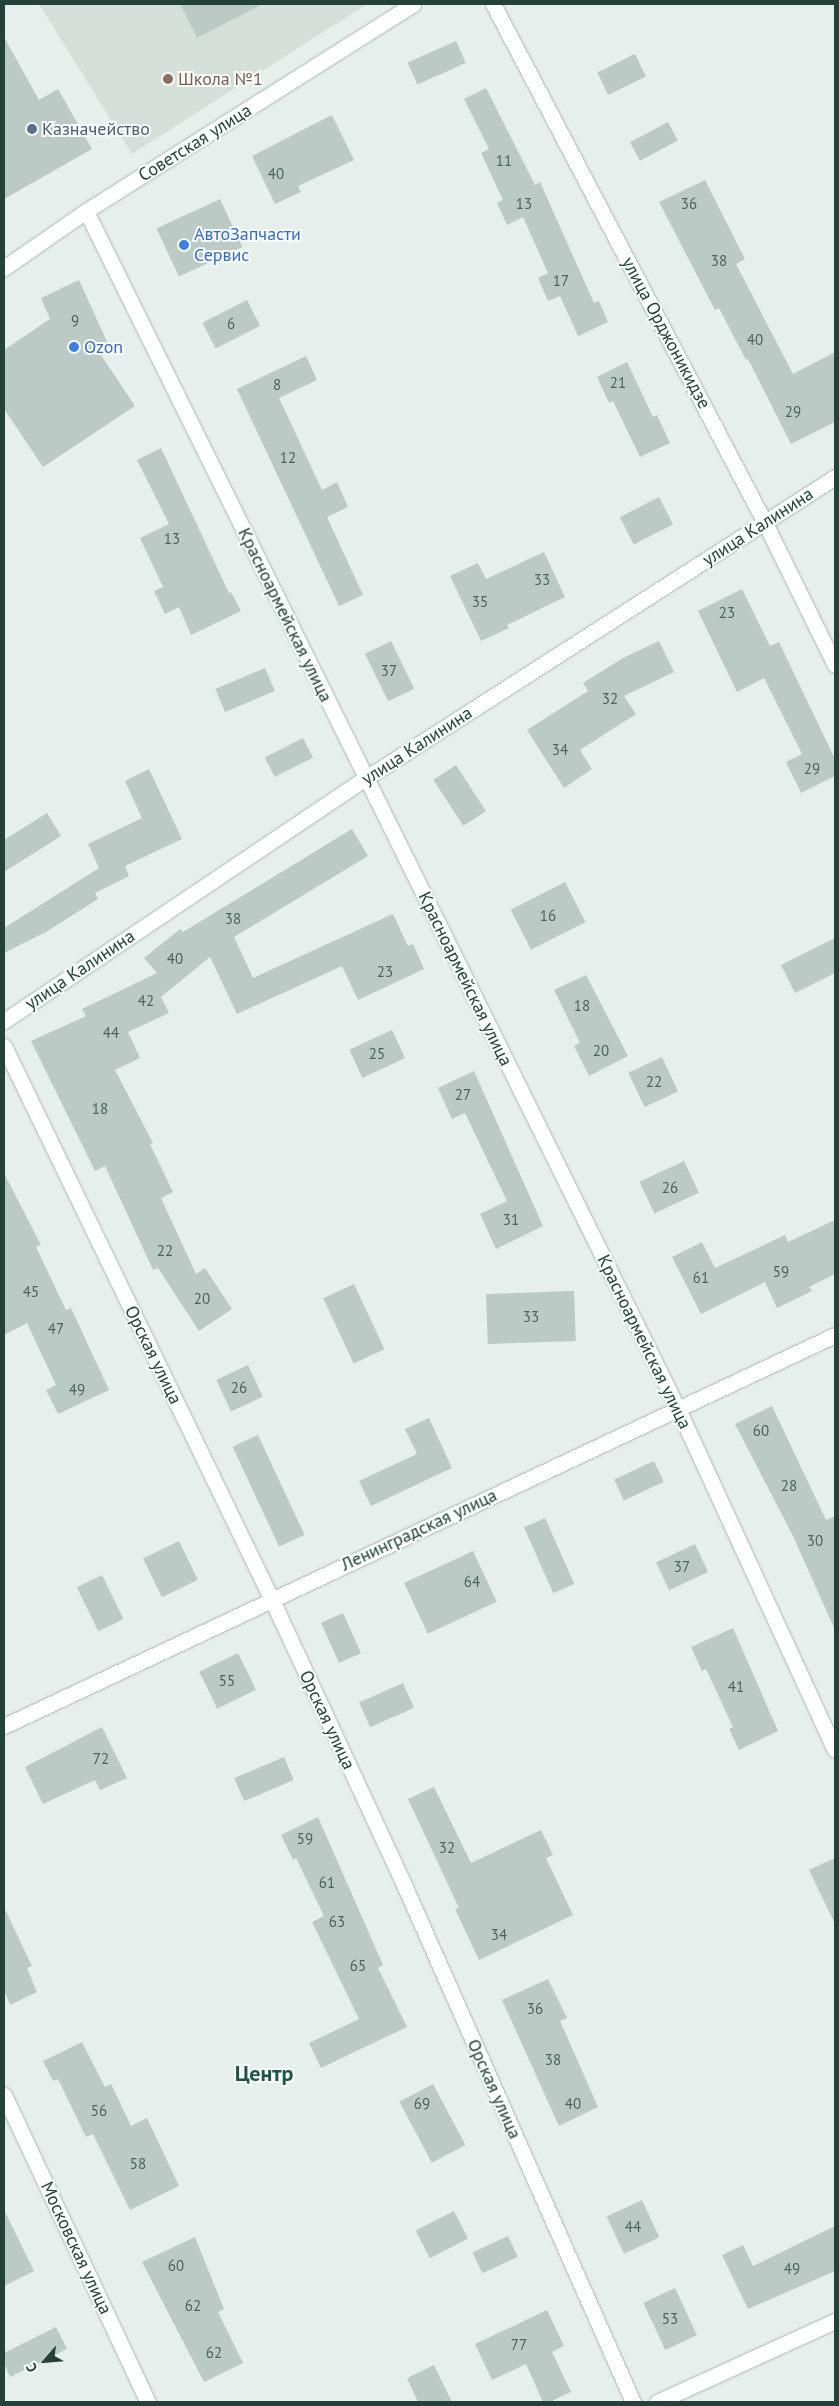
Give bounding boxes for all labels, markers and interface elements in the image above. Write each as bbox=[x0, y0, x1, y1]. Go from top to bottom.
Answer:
place label: Школа №1 bbox=[178, 68, 263, 90]
marker: Школа №1 bbox=[162, 73, 174, 85]
street label: Советская улица bbox=[135, 100, 255, 186]
place label: Казначейство bbox=[42, 118, 150, 140]
marker: Казначейство bbox=[26, 123, 38, 135]
house number: 11 bbox=[496, 152, 512, 170]
house number: 40 bbox=[268, 165, 284, 183]
house number: 13 bbox=[516, 195, 532, 213]
house number: 36 bbox=[681, 195, 697, 213]
place label: АвтоЗапчасти Сервис bbox=[194, 224, 301, 266]
marker: АвтоЗапчасти Сервис bbox=[178, 239, 190, 251]
house number: 38 bbox=[711, 252, 727, 270]
street label: улица Орджоникидзе bbox=[617, 254, 715, 412]
house number: 17 bbox=[553, 272, 569, 290]
house number: 9 bbox=[71, 312, 79, 330]
house number: 6 bbox=[227, 315, 235, 333]
house number: 40 bbox=[747, 331, 763, 349]
place label: Ozon bbox=[84, 336, 123, 358]
marker: Ozon bbox=[68, 341, 80, 353]
house number: 21 bbox=[610, 374, 626, 392]
house number: 8 bbox=[273, 376, 281, 394]
house number: 29 bbox=[785, 403, 801, 421]
house number: 12 bbox=[280, 449, 296, 467]
street label: улица Калинина bbox=[699, 483, 817, 571]
street label: Красноармейская улица bbox=[233, 524, 337, 706]
house number: 13 bbox=[164, 530, 180, 548]
house number: 33 bbox=[534, 571, 550, 589]
house number: 35 bbox=[472, 593, 488, 611]
house number: 23 bbox=[719, 604, 735, 622]
house number: 37 bbox=[381, 662, 397, 680]
house number: 32 bbox=[602, 690, 618, 708]
street label: улица Калинина bbox=[358, 702, 476, 790]
house number: 34 bbox=[552, 741, 568, 759]
house number: 29 bbox=[804, 760, 820, 778]
street label: Красноармейская улица bbox=[413, 888, 517, 1070]
house number: 16 bbox=[540, 907, 556, 925]
house number: 38 bbox=[225, 910, 241, 928]
street label: улица Калинина bbox=[21, 925, 139, 1015]
house number: 40 bbox=[167, 950, 183, 968]
house number: 23 bbox=[377, 963, 393, 981]
house number: 42 bbox=[138, 992, 154, 1010]
house number: 18 bbox=[574, 997, 590, 1015]
house number: 44 bbox=[103, 1024, 119, 1042]
house number: 20 bbox=[593, 1042, 609, 1060]
house number: 25 bbox=[369, 1045, 385, 1063]
house number: 22 bbox=[646, 1073, 662, 1091]
house number: 27 bbox=[455, 1086, 471, 1104]
house number: 18 bbox=[92, 1100, 108, 1118]
house number: 26 bbox=[662, 1179, 678, 1197]
house number: 31 bbox=[503, 1211, 519, 1229]
house number: 22 bbox=[157, 1242, 173, 1260]
street label: Красноармейская улица bbox=[592, 1251, 696, 1433]
house number: 59 bbox=[773, 1263, 789, 1281]
house number: 61 bbox=[693, 1269, 709, 1287]
house number: 45 bbox=[23, 1283, 39, 1301]
house number: 20 bbox=[194, 1290, 210, 1308]
street label: Орская улица bbox=[120, 1302, 186, 1408]
house number: 33 bbox=[523, 1308, 539, 1326]
house number: 47 bbox=[48, 1320, 64, 1338]
house number: 26 bbox=[231, 1379, 247, 1397]
house number: 49 bbox=[69, 1381, 85, 1399]
house number: 60 bbox=[753, 1422, 769, 1440]
house number: 28 bbox=[781, 1477, 797, 1495]
street label: Ленинградская улица bbox=[338, 1484, 500, 1576]
house number: 30 bbox=[807, 1532, 823, 1550]
house number: 37 bbox=[674, 1558, 690, 1576]
house number: 64 bbox=[464, 1573, 480, 1591]
street label: Орская улица bbox=[295, 1667, 359, 1773]
house number: 55 bbox=[219, 1672, 235, 1690]
house number: 41 bbox=[728, 1678, 744, 1696]
house number: 72 bbox=[93, 1750, 109, 1768]
house number: 59 bbox=[297, 1830, 313, 1848]
house number: 32 bbox=[439, 1839, 455, 1857]
house number: 61 bbox=[319, 1874, 335, 1892]
house number: 63 bbox=[329, 1913, 345, 1931]
house number: 34 bbox=[491, 1926, 507, 1944]
house number: 65 bbox=[350, 1957, 366, 1975]
house number: 36 bbox=[527, 2000, 543, 2018]
street label: Орская улица bbox=[462, 2036, 526, 2142]
house number: 38 bbox=[545, 2051, 561, 2069]
district label: Центр bbox=[235, 2061, 293, 2087]
house number: 69 bbox=[414, 2095, 430, 2113]
house number: 40 bbox=[565, 2095, 581, 2113]
house number: 56 bbox=[91, 2102, 107, 2120]
house number: 58 bbox=[130, 2155, 146, 2173]
street label: Московская улица bbox=[36, 2178, 116, 2318]
house number: 44 bbox=[625, 2218, 641, 2236]
house number: 60 bbox=[168, 2257, 184, 2275]
house number: 49 bbox=[784, 2260, 800, 2278]
house number: 62 bbox=[185, 2297, 201, 2315]
house number: 53 bbox=[662, 2310, 678, 2328]
north arrow bbox=[20, 2336, 70, 2386]
house number: 77 bbox=[511, 2336, 527, 2354]
house number: 62 bbox=[206, 2344, 222, 2362]
text: С bbox=[22, 2360, 41, 2375]

